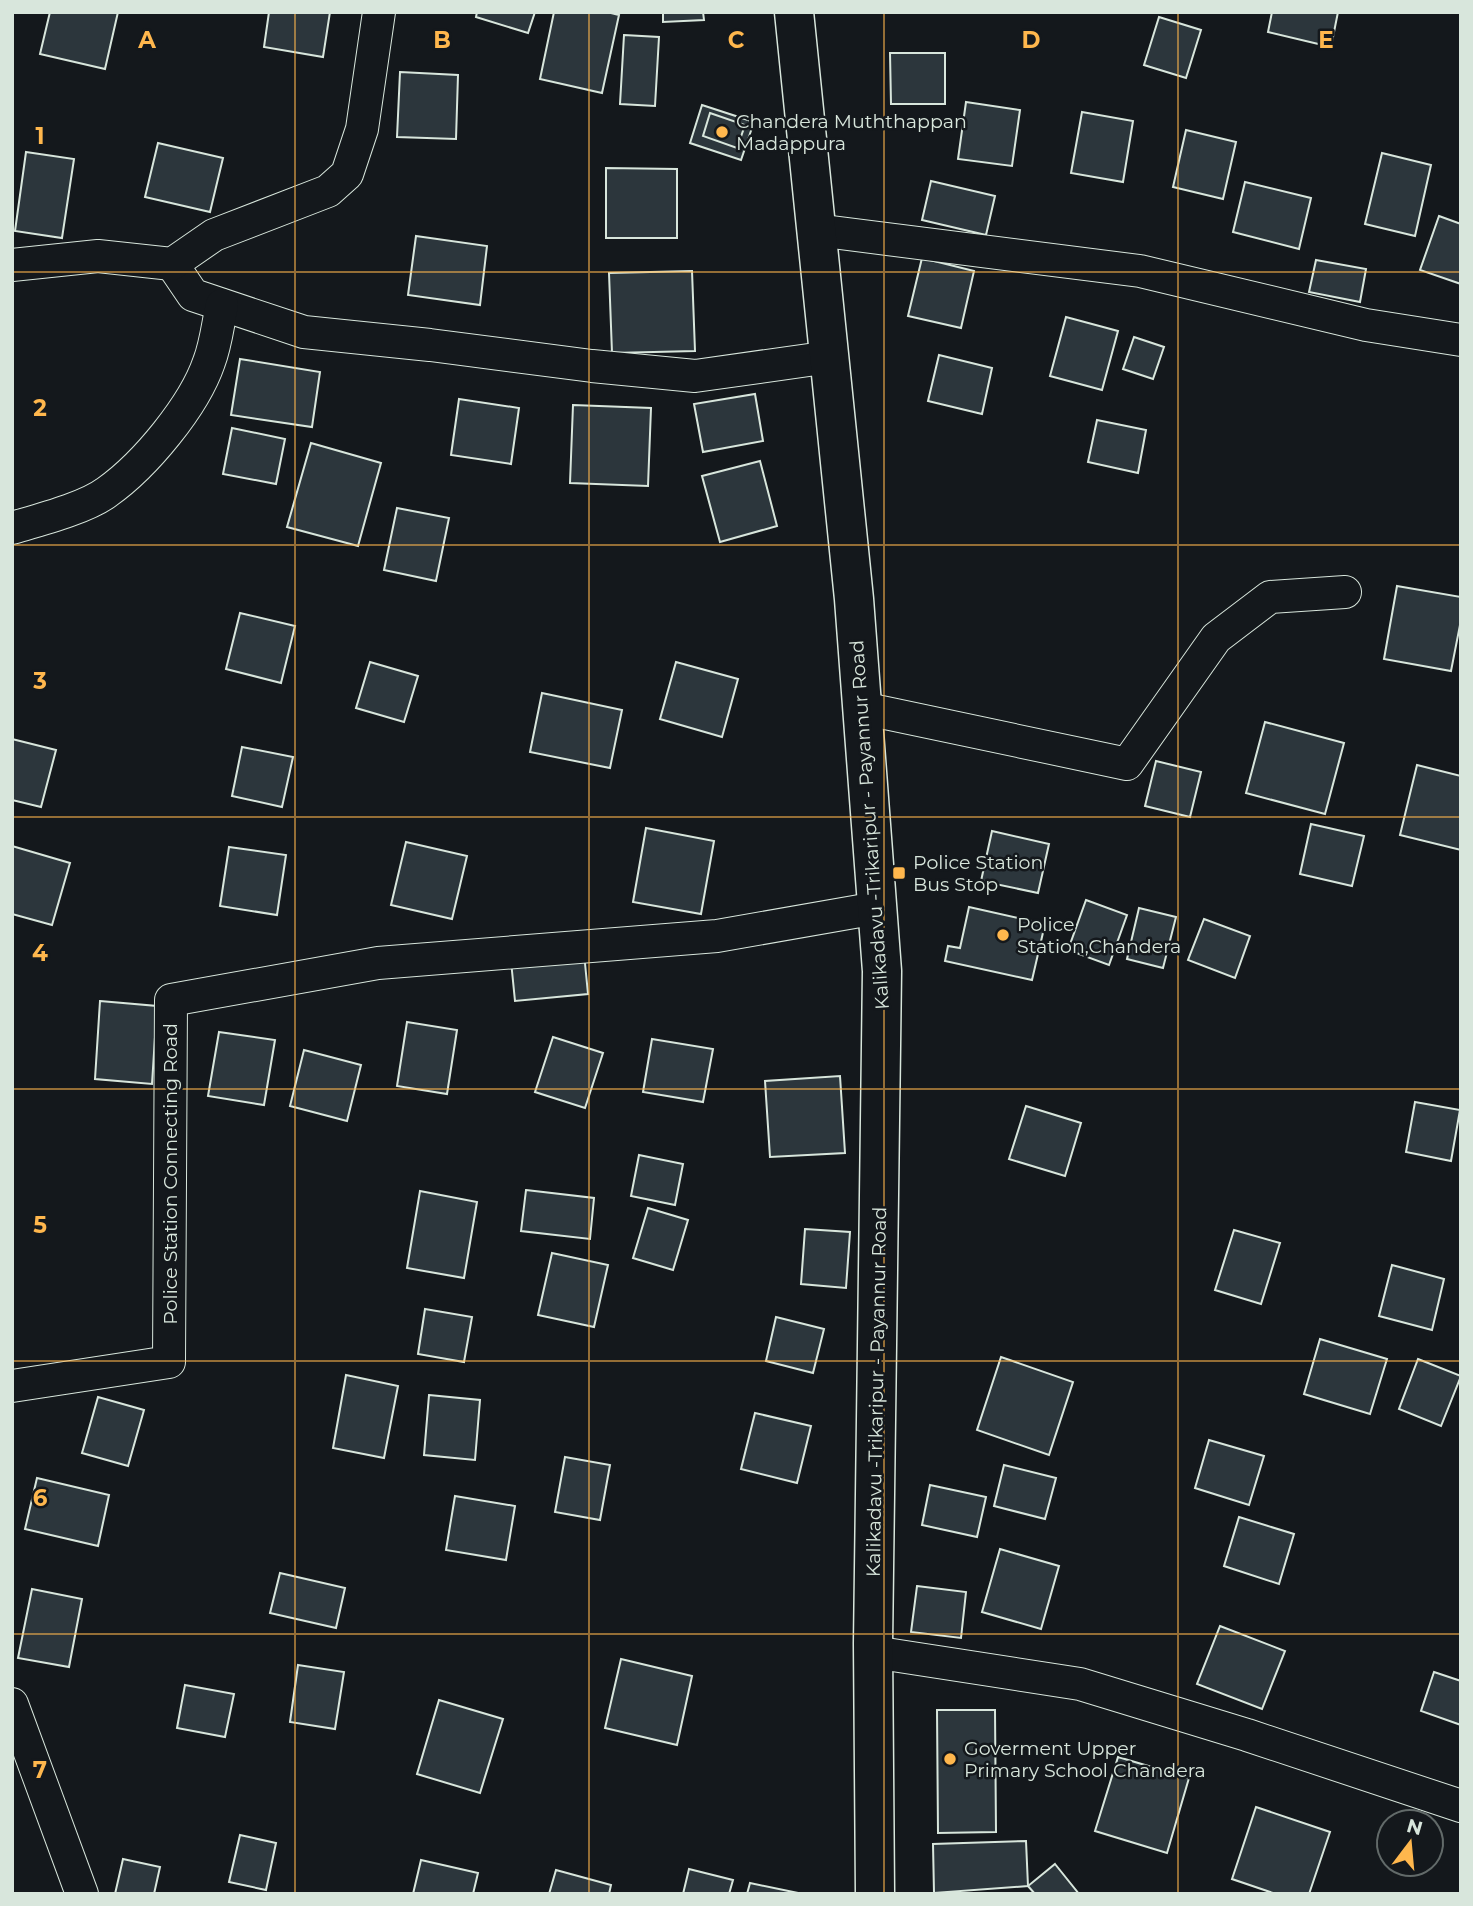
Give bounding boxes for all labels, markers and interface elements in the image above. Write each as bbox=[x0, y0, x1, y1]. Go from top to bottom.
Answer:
text: A bbox=[137, 26, 156, 54]
text: B bbox=[433, 26, 451, 54]
text: C bbox=[728, 26, 745, 54]
text: D bbox=[1022, 26, 1041, 54]
text: E bbox=[1318, 26, 1334, 54]
place label: Chandera Muththappan Madappura bbox=[736, 110, 967, 155]
text: 1 bbox=[35, 122, 45, 150]
marker: Chandera Muththappan Madappura bbox=[714, 124, 730, 140]
text: 2 bbox=[33, 394, 47, 422]
street label: Kalikadavu -Trikaripur - Payannur Road bbox=[845, 639, 894, 1011]
text: 3 bbox=[32, 667, 47, 695]
place label: Police Station Bus Stop bbox=[913, 851, 1043, 896]
marker: Police Station Bus Stop bbox=[891, 865, 907, 881]
place label: Police Station,Chandera bbox=[1017, 913, 1181, 958]
marker: Police Station,Chandera bbox=[995, 927, 1011, 943]
text: 4 bbox=[32, 939, 48, 967]
street label: Police Station Connecting Road bbox=[159, 1023, 182, 1325]
street label: Kalikadavu -Trikaripur - Payannur Road bbox=[862, 1207, 891, 1577]
text: 5 bbox=[33, 1211, 47, 1239]
text: 6 bbox=[33, 1484, 48, 1512]
place label: Goverment Upper Primary School Chandera bbox=[964, 1737, 1206, 1782]
marker: Goverment Upper Primary School Chandera bbox=[942, 1751, 958, 1767]
text: 7 bbox=[33, 1756, 47, 1784]
north arrow bbox=[1375, 1808, 1445, 1878]
text: N bbox=[1404, 1814, 1425, 1840]

